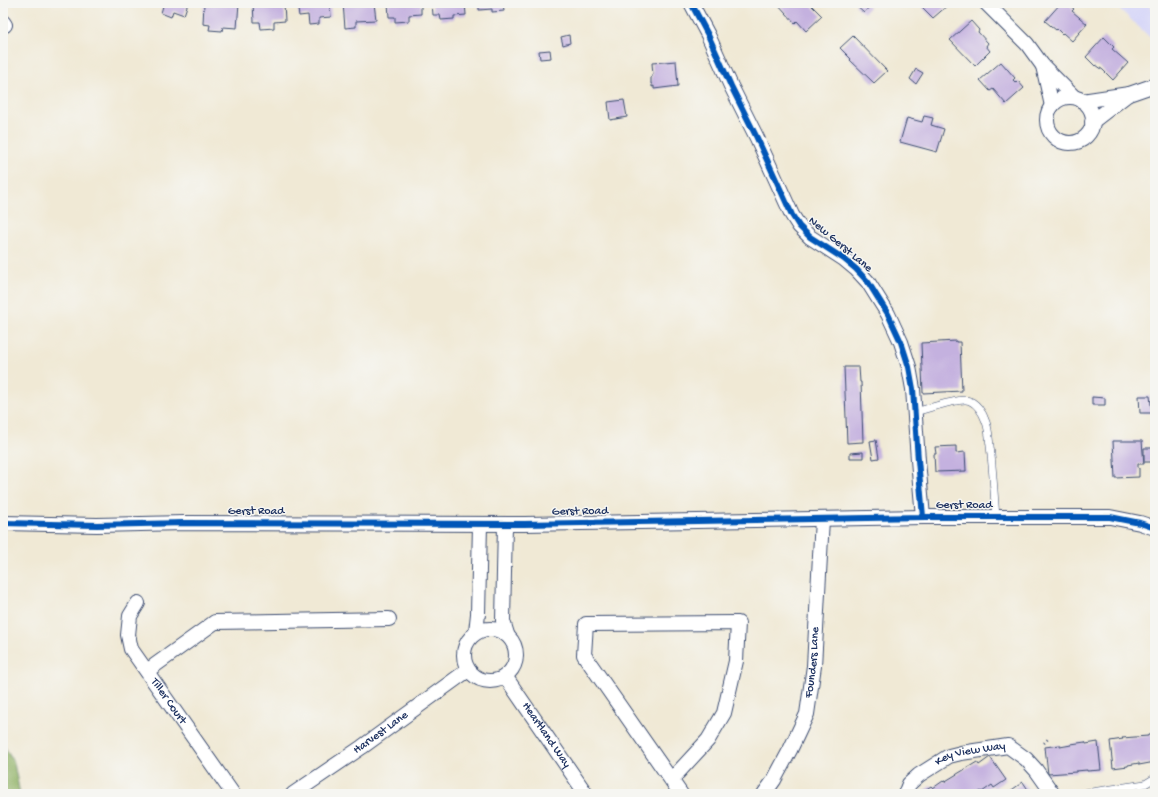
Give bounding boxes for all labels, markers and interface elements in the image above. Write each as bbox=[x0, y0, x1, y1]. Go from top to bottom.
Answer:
street label: New Gerst Lane bbox=[805, 214, 875, 276]
street label: Gerst Road bbox=[936, 499, 993, 513]
street label: Gerst Road bbox=[552, 504, 609, 519]
street label: Gerst Road bbox=[228, 505, 285, 519]
street label: Founders Lane bbox=[802, 626, 823, 700]
street label: Tiller Court bbox=[146, 675, 190, 728]
street label: Heartland Way bbox=[518, 700, 573, 771]
street label: Harvest Lane bbox=[351, 708, 412, 758]
street label: Key View Way bbox=[933, 739, 1007, 770]

